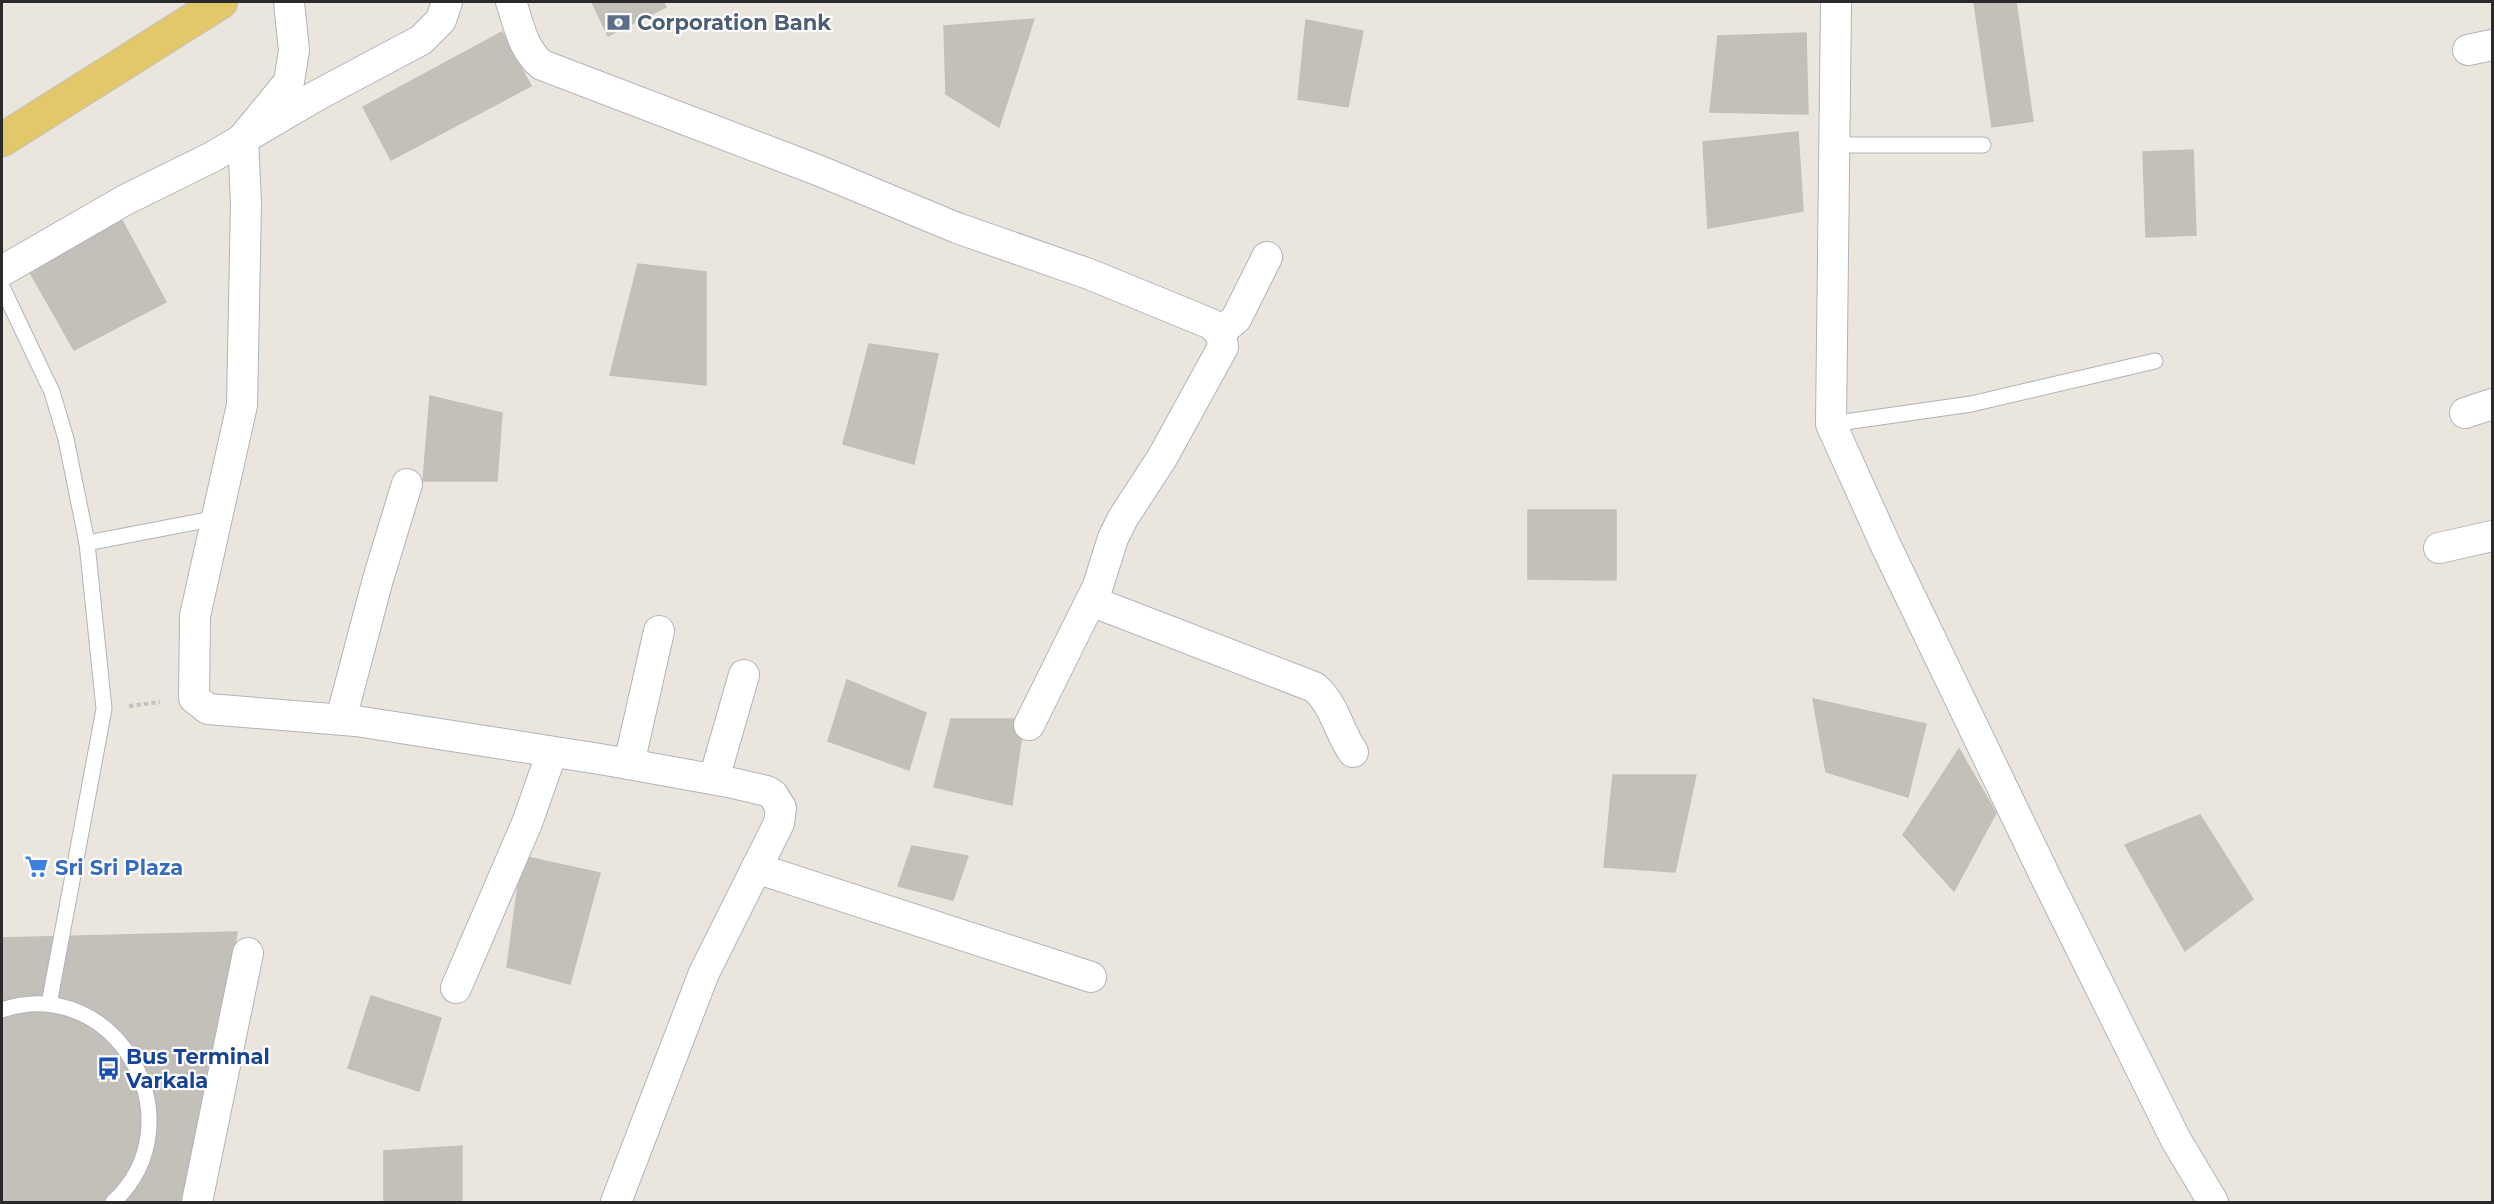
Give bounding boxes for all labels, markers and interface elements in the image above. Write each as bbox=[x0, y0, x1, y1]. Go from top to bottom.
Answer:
bank icon: Corporation Bank bbox=[606, 9, 632, 35]
place label: Corporation Bank bbox=[637, 10, 831, 35]
supermarket icon: Sri Sri Plaza bbox=[24, 854, 50, 880]
place label: Sri Sri Plaza bbox=[55, 855, 183, 880]
place label: Bus Terminal Varkala bbox=[125, 1044, 270, 1093]
bus stop icon: Bus Terminal Varkala bbox=[95, 1055, 121, 1081]

